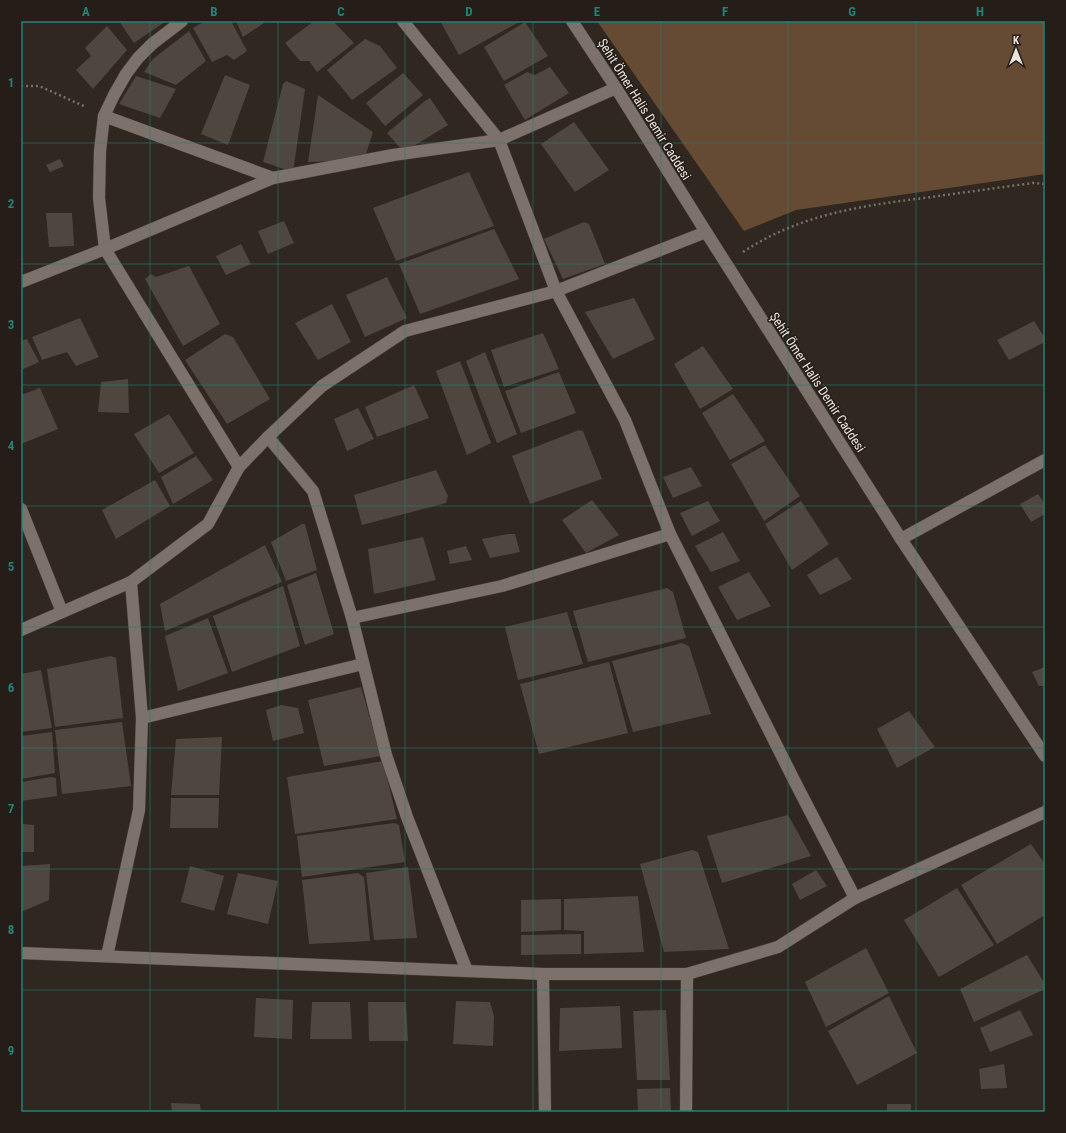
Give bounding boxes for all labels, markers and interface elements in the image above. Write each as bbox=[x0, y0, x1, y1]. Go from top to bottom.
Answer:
text: A bbox=[82, 4, 90, 19]
text: B bbox=[210, 4, 218, 19]
text: C bbox=[337, 4, 345, 19]
text: D bbox=[465, 4, 473, 19]
text: E bbox=[594, 4, 601, 19]
text: F bbox=[722, 4, 728, 19]
text: G bbox=[848, 4, 856, 19]
text: H bbox=[976, 4, 984, 19]
north arrow bbox=[996, 30, 1036, 70]
text: K bbox=[1013, 34, 1020, 47]
street label: Şehit Ömer Halis Demir Caddesi bbox=[595, 36, 694, 183]
text: 1 bbox=[8, 75, 14, 90]
text: 2 bbox=[8, 196, 15, 211]
street label: Şehit Ömer Halis Demir Caddesi bbox=[767, 310, 868, 455]
text: 3 bbox=[8, 317, 14, 332]
text: 4 bbox=[8, 438, 15, 453]
text: 5 bbox=[8, 559, 15, 574]
text: 6 bbox=[8, 680, 15, 695]
text: 7 bbox=[8, 801, 15, 816]
text: 8 bbox=[8, 922, 14, 937]
text: 9 bbox=[8, 1043, 14, 1058]

